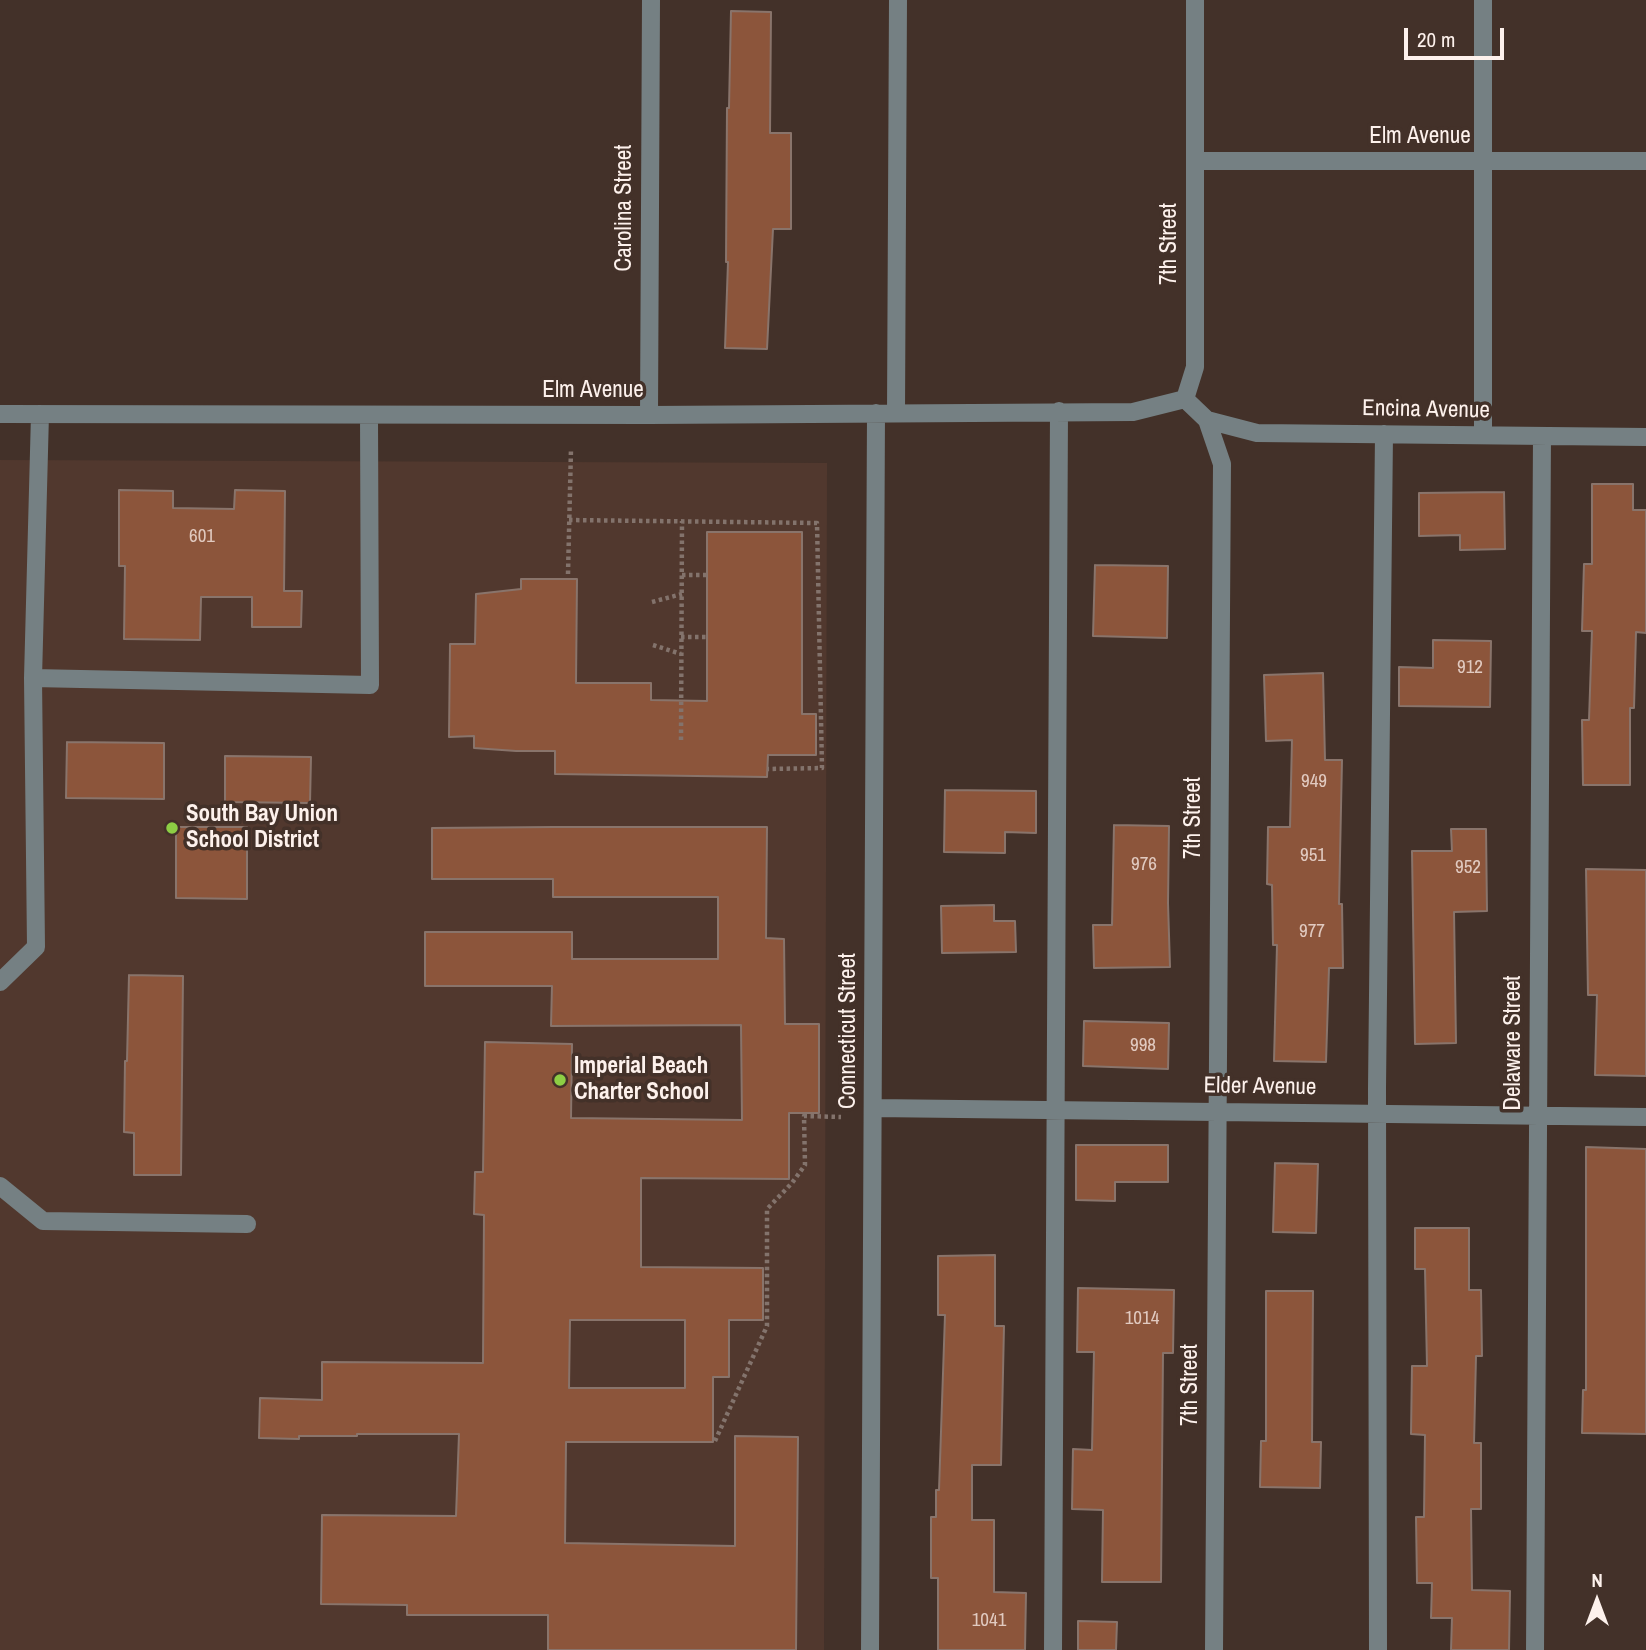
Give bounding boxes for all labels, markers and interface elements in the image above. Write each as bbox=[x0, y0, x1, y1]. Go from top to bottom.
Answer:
scale bar bbox=[1408, 14, 1508, 58]
text: 20 m bbox=[1417, 25, 1455, 54]
street label: Elm Avenue bbox=[1369, 123, 1471, 151]
street label: Carolina Street bbox=[611, 145, 639, 271]
street label: 7th Street bbox=[1156, 203, 1184, 285]
street label: Elm Avenue bbox=[542, 377, 644, 405]
street label: Encina Avenue bbox=[1362, 395, 1490, 425]
house number: 601 bbox=[189, 526, 215, 548]
house number: 912 bbox=[1457, 657, 1483, 679]
house number: 949 bbox=[1301, 771, 1327, 793]
street label: 7th Street bbox=[1180, 777, 1208, 859]
place label: South Bay Union School District bbox=[186, 801, 338, 855]
marker: South Bay Union School District bbox=[164, 820, 180, 836]
house number: 951 bbox=[1300, 845, 1326, 867]
house number: 976 bbox=[1131, 854, 1157, 876]
house number: 952 bbox=[1455, 857, 1481, 879]
house number: 977 bbox=[1299, 921, 1325, 943]
street label: Connecticut Street bbox=[835, 953, 863, 1109]
street label: Delaware Street bbox=[1500, 975, 1528, 1111]
house number: 998 bbox=[1130, 1035, 1156, 1057]
place label: Imperial Beach Charter School bbox=[574, 1053, 709, 1107]
marker: Imperial Beach Charter School bbox=[552, 1072, 568, 1088]
street label: Elder Avenue bbox=[1203, 1072, 1317, 1102]
house number: 1014 bbox=[1125, 1308, 1159, 1330]
street label: 7th Street bbox=[1177, 1344, 1205, 1426]
north arrow bbox=[1562, 1566, 1632, 1636]
text: N bbox=[1591, 1567, 1603, 1593]
house number: 1041 bbox=[972, 1610, 1006, 1632]

